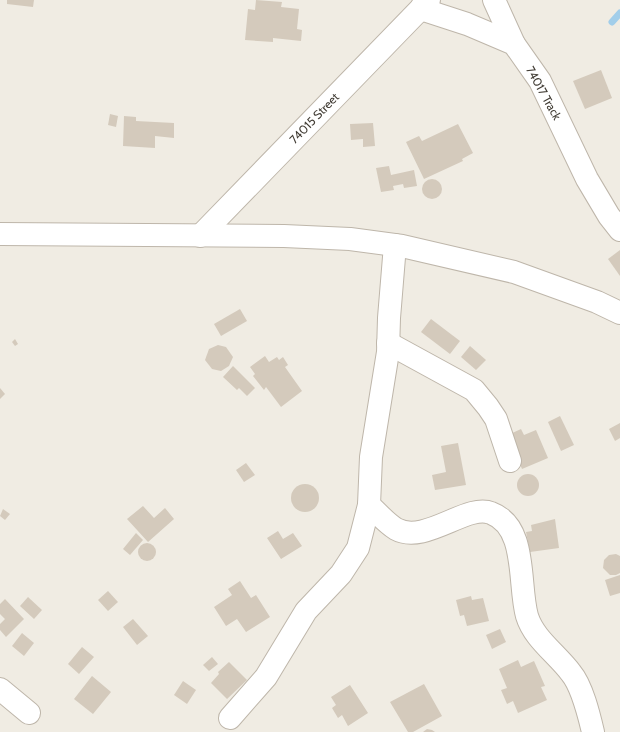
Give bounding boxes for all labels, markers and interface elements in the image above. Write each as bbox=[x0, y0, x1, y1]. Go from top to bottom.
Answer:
street label: 74017 Track bbox=[523, 63, 565, 123]
street label: 74015 Street bbox=[286, 89, 342, 147]

